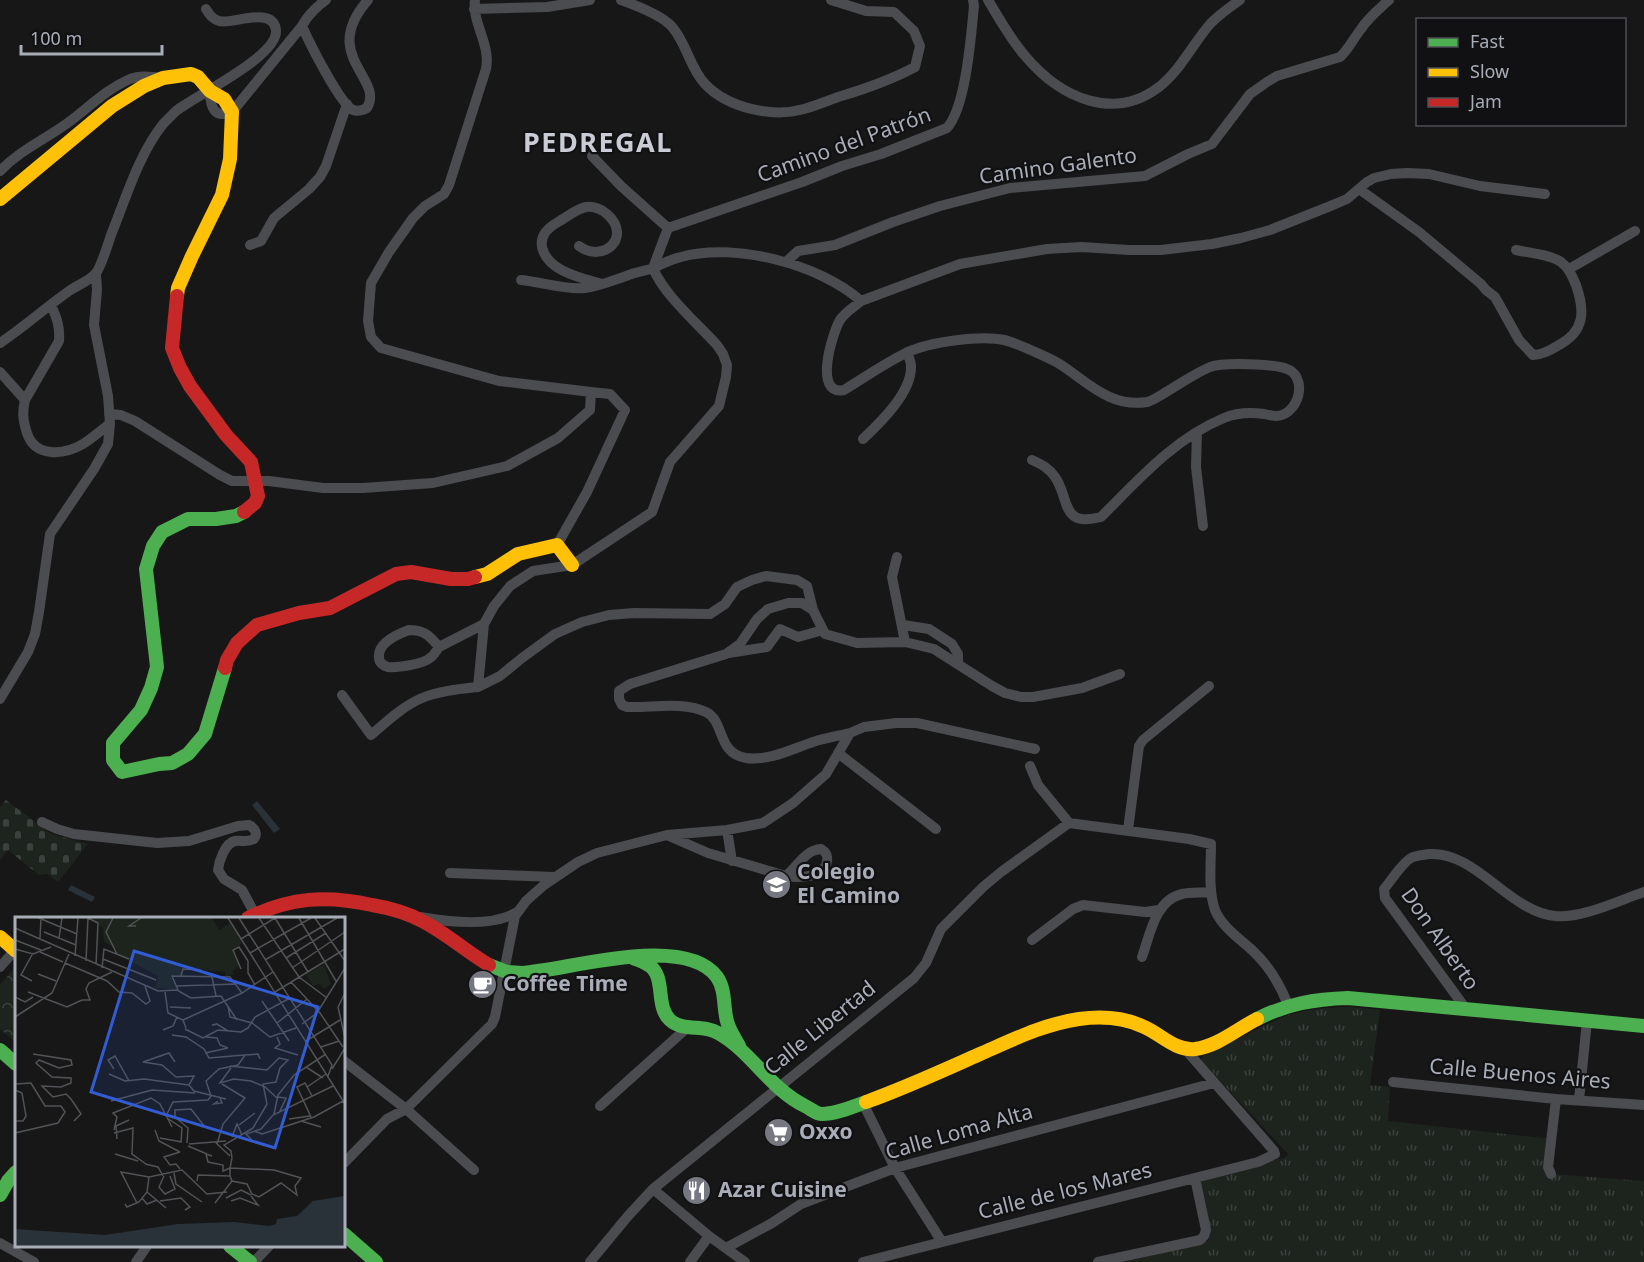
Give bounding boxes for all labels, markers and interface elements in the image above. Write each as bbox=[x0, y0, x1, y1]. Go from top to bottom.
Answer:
scale bar bbox=[21, 18, 162, 56]
legend bbox=[1416, 18, 1626, 126]
text: 100 m bbox=[30, 26, 82, 50]
text: Fast bbox=[1470, 29, 1505, 53]
text: Slow bbox=[1470, 59, 1509, 83]
text: Jam bbox=[1468, 89, 1502, 113]
street label: Camino del Patrón bbox=[753, 100, 934, 188]
district label: PEDREGAL bbox=[523, 123, 673, 160]
street label: Camino Galento bbox=[977, 140, 1138, 190]
place label: Colegio El Camino bbox=[797, 857, 900, 909]
school or university icon: Colegio El Camino bbox=[760, 868, 792, 900]
street label: Don Alberto bbox=[1395, 882, 1486, 995]
inset map bbox=[15, 917, 345, 1247]
cafe icon: Coffee Time bbox=[466, 968, 498, 1000]
place label: Coffee Time bbox=[503, 969, 628, 997]
street label: Calle Libertad bbox=[758, 974, 881, 1081]
street label: Calle Buenos Aires bbox=[1428, 1051, 1612, 1095]
street label: Calle Loma Alta bbox=[882, 1097, 1036, 1165]
supermarket icon: Oxxo bbox=[762, 1116, 794, 1148]
place label: Oxxo bbox=[799, 1117, 853, 1145]
street label: Calle de los Mares bbox=[975, 1155, 1155, 1225]
restaurant icon: Azar Cuisine bbox=[681, 1174, 713, 1206]
place label: Azar Cuisine bbox=[718, 1175, 847, 1203]

